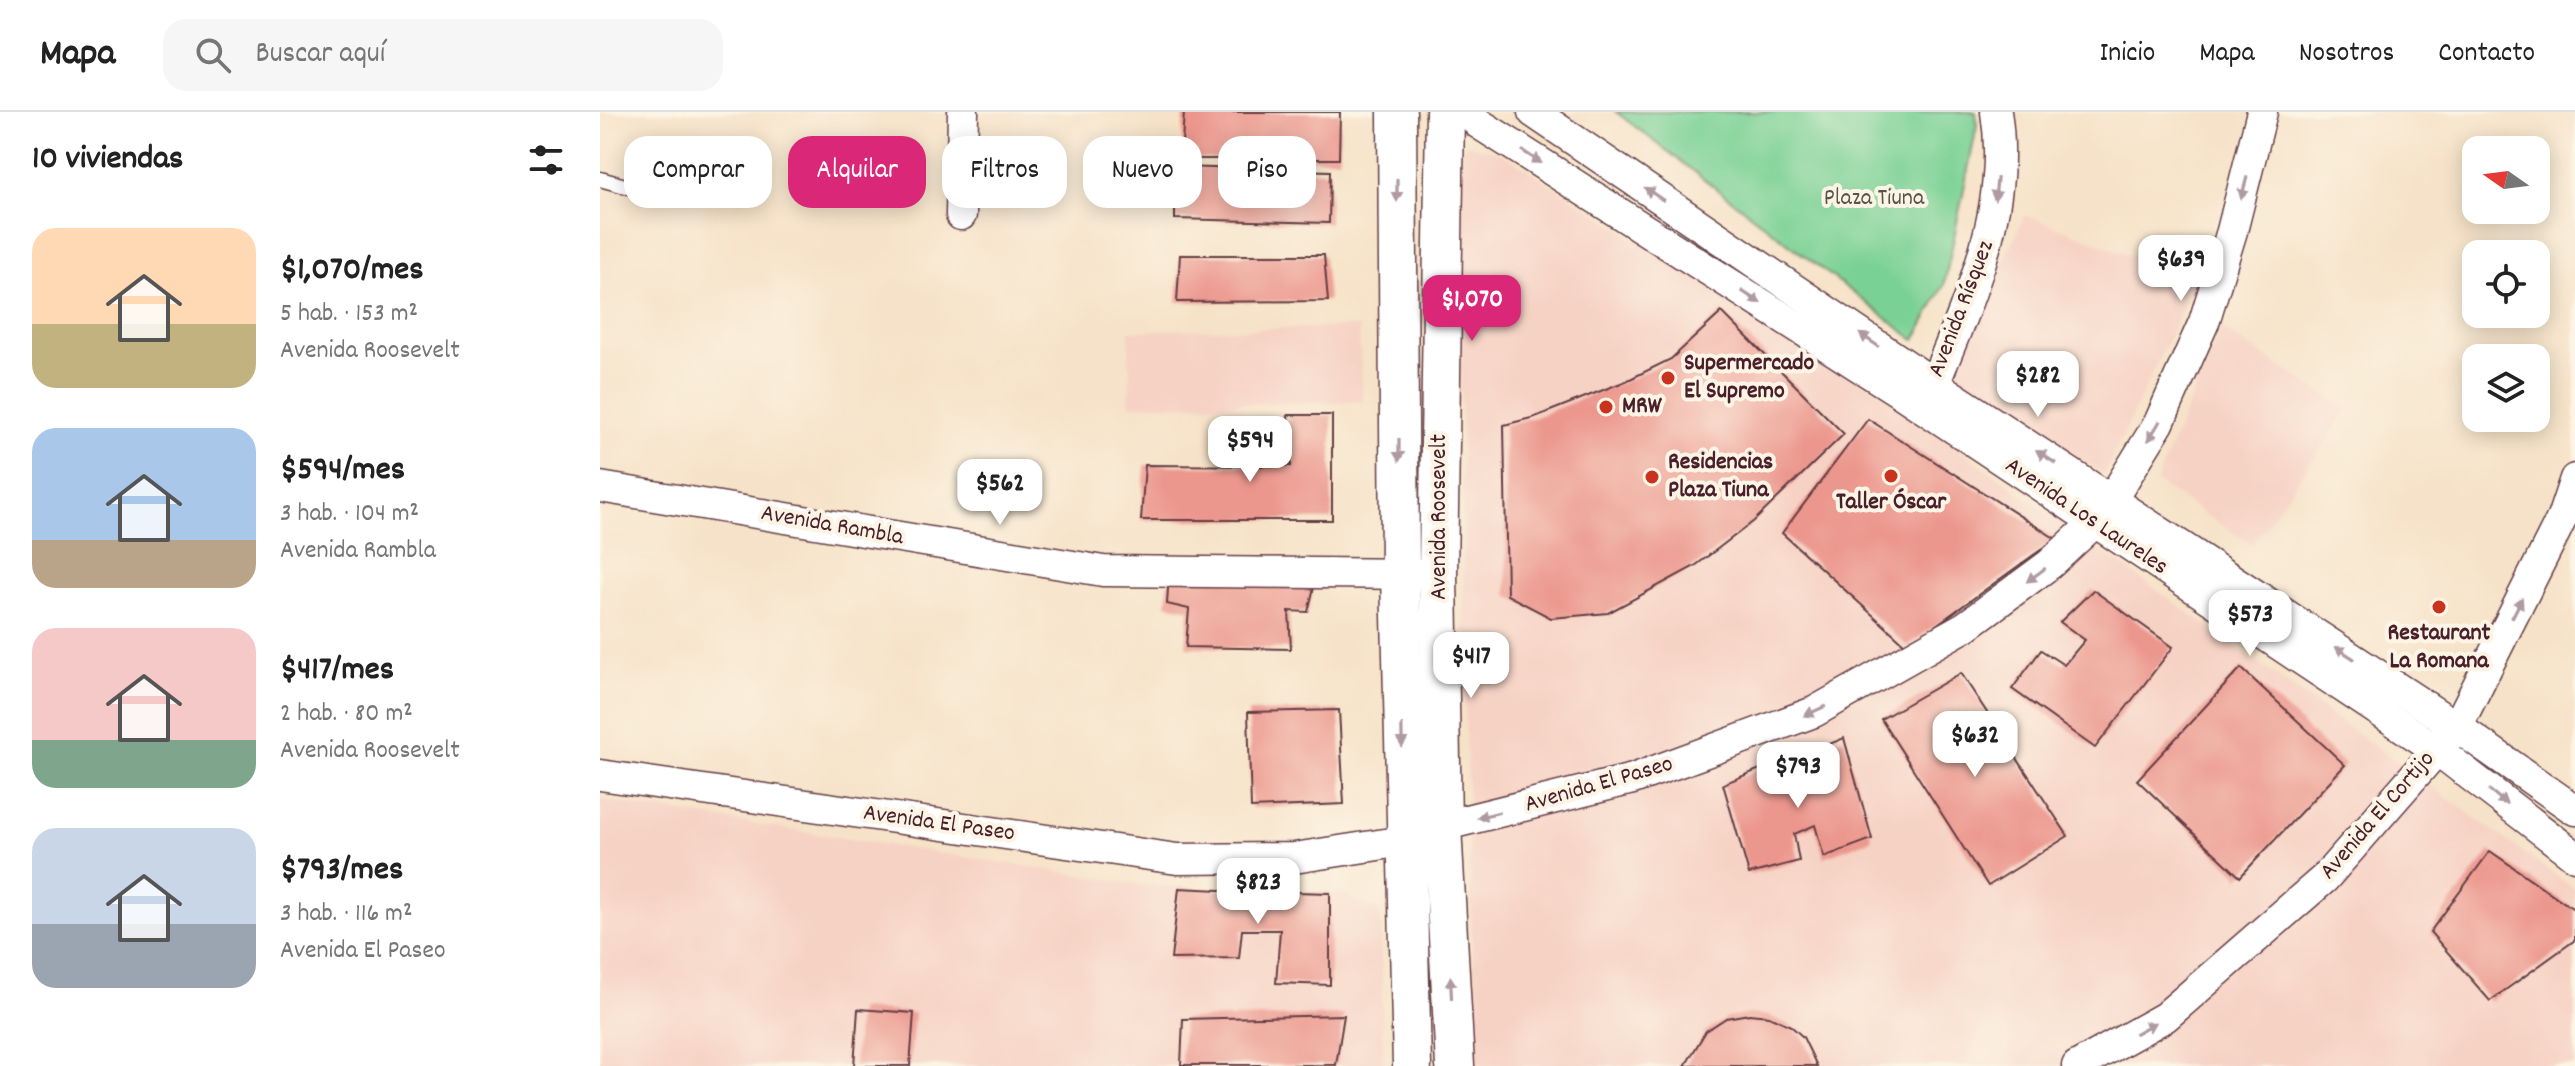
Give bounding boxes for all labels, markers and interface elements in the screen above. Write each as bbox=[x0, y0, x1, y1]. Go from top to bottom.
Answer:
search box bbox=[163, 19, 723, 91]
text: Mapa bbox=[40, 28, 115, 83]
icon: search bbox=[191, 33, 235, 77]
text: Buscar aquí bbox=[255, 34, 385, 77]
text: Inicio bbox=[2100, 35, 2155, 75]
text: Mapa bbox=[2199, 35, 2255, 75]
text: Nosotros bbox=[2299, 35, 2394, 75]
text: Contacto bbox=[2438, 35, 2535, 75]
text: 10 viviendas bbox=[32, 136, 183, 185]
chip: Comprar bbox=[624, 136, 772, 208]
chip: Alquilar bbox=[788, 136, 926, 208]
chip: Filtros bbox=[942, 136, 1067, 208]
chip: Nuevo bbox=[1083, 136, 1202, 208]
chip: Piso bbox=[1218, 136, 1316, 208]
north arrow bbox=[2462, 136, 2550, 224]
map controls bbox=[2462, 136, 2550, 432]
icon: filters bbox=[524, 138, 568, 182]
one-way arrow bbox=[1521, 150, 1543, 164]
one-way arrow bbox=[2237, 175, 2249, 200]
one-way arrow bbox=[1989, 177, 2002, 202]
one-way arrow bbox=[1391, 178, 1403, 203]
park label: Plaza Tiuna bbox=[1824, 182, 1925, 216]
one-way arrow bbox=[1644, 187, 1665, 202]
pin: $639 bbox=[2134, 235, 2228, 303]
street label: Avenida Rísquez bbox=[1920, 236, 2004, 382]
button: locate bbox=[2462, 240, 2550, 328]
text: $639 bbox=[2156, 242, 2206, 279]
text: $1,070/mes bbox=[280, 247, 424, 296]
icon: home bbox=[96, 260, 192, 356]
pin: $1,070 bbox=[1407, 275, 1537, 343]
text: $1,070 bbox=[1441, 282, 1503, 319]
one-way arrow bbox=[1740, 290, 1762, 304]
text: 5 hab. · 153 m² bbox=[280, 296, 418, 333]
text: Avenida Roosevelt bbox=[280, 333, 460, 370]
one-way arrow bbox=[1859, 333, 1880, 348]
button: layers bbox=[2462, 344, 2550, 432]
place label: Supermercado El Supremo bbox=[1684, 347, 1815, 409]
pin: $282 bbox=[1991, 351, 2085, 419]
text: $282 bbox=[2015, 358, 2061, 395]
marker: Supermercado El Supremo bbox=[1659, 369, 1677, 387]
place label: MRW bbox=[1622, 390, 1663, 424]
marker: MRW bbox=[1597, 398, 1615, 416]
pin: $594 bbox=[1203, 416, 1297, 484]
one-way arrow bbox=[2147, 420, 2161, 442]
text: $594 bbox=[1226, 423, 1274, 460]
street label: Avenida Roosevelt bbox=[1423, 434, 1457, 600]
one-way arrow bbox=[1393, 438, 1405, 463]
place label: Residencias Plaza Tiuna bbox=[1668, 446, 1773, 508]
text: $594/mes bbox=[280, 447, 405, 496]
one-way arrow bbox=[2036, 449, 2057, 464]
street label: Avenida Los Laureles bbox=[1998, 450, 2174, 584]
pin: $562 bbox=[953, 459, 1047, 527]
icon: home bbox=[96, 460, 192, 556]
text: $562 bbox=[975, 466, 1025, 503]
marker: Taller Óscar bbox=[1882, 467, 1900, 485]
marker: Residencias Plaza Tiuna bbox=[1643, 468, 1661, 486]
place label: Taller Óscar bbox=[1836, 486, 1947, 520]
text: 3 hab. · 104 m² bbox=[280, 496, 419, 533]
street label: Avenida Rambla bbox=[758, 497, 907, 555]
text: Avenida Rambla bbox=[280, 533, 436, 570]
one-way arrow bbox=[2026, 566, 2046, 582]
pin: $573 bbox=[2203, 590, 2297, 658]
one-way arrow bbox=[2510, 596, 2524, 619]
text: $573 bbox=[2227, 597, 2273, 634]
marker: Restaurant La Romana bbox=[2430, 598, 2448, 616]
place label: Restaurant La Romana bbox=[2388, 617, 2491, 679]
pin: $417 bbox=[1424, 632, 1518, 700]
text: $417 bbox=[1451, 639, 1491, 676]
text: $417/mes bbox=[280, 647, 394, 696]
one-way arrow bbox=[2334, 647, 2356, 661]
icon: home bbox=[96, 660, 192, 756]
text: 2 hab. · 80 m² bbox=[280, 696, 413, 733]
one-way arrow bbox=[1803, 704, 1827, 717]
pin: $632 bbox=[1928, 711, 2022, 779]
text: $632 bbox=[1951, 718, 1999, 755]
one-way arrow bbox=[1396, 724, 1408, 749]
text: Avenida Roosevelt bbox=[280, 733, 460, 770]
pin: $793 bbox=[1751, 742, 1845, 810]
street label: Avenida El Cortijo bbox=[2312, 744, 2444, 888]
street label: Avenida El Paseo bbox=[1521, 748, 1677, 822]
text: $793 bbox=[1775, 749, 1821, 786]
one-way arrow bbox=[2488, 788, 2508, 804]
street label: Avenida El Paseo bbox=[861, 797, 1017, 851]
one-way arrow bbox=[1475, 809, 1500, 822]
text: $793/mes bbox=[280, 847, 403, 896]
pin: $823 bbox=[1211, 858, 1305, 926]
icon: home bbox=[96, 860, 192, 956]
text: $823 bbox=[1235, 865, 1281, 902]
text: 3 hab. · 116 m² bbox=[280, 896, 412, 933]
text: Avenida El Paseo bbox=[280, 933, 446, 970]
one-way arrow bbox=[1444, 975, 1457, 1000]
one-way arrow bbox=[2134, 1021, 2157, 1035]

